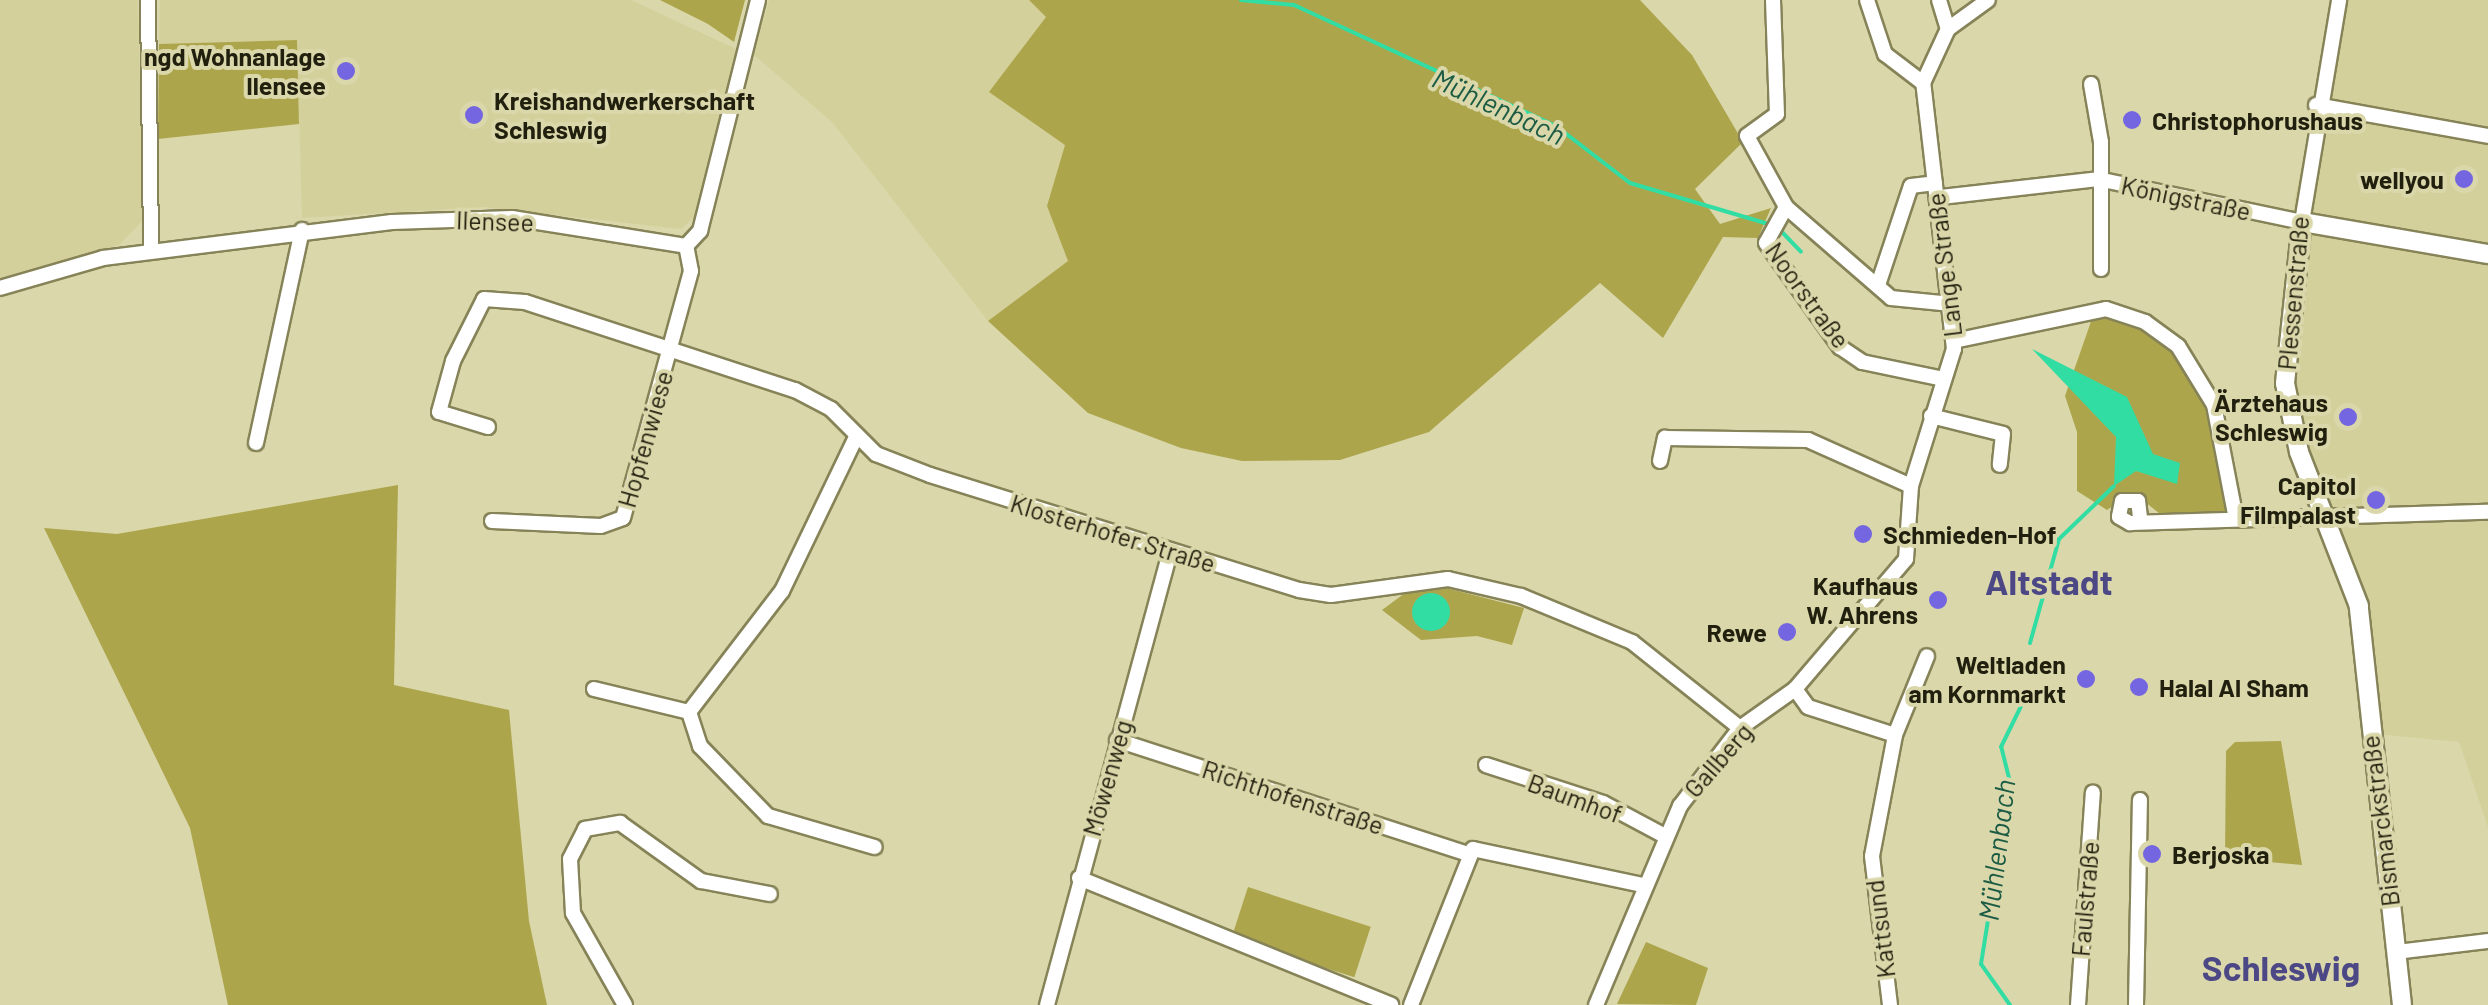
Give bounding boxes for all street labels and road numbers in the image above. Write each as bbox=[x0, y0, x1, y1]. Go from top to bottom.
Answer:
street label: Königstraße bbox=[2119, 170, 2253, 226]
street label: Lange Straße bbox=[1920, 191, 1968, 339]
street label: Ilensee bbox=[456, 205, 534, 237]
street label: Plessenstraße bbox=[2271, 215, 2315, 371]
street label: Noorstraße bbox=[1760, 236, 1856, 354]
street label: Hopfenwiese bbox=[611, 367, 679, 511]
street label: Klosterhofer Straße bbox=[1007, 488, 1219, 578]
street label: Möwenweg bbox=[1076, 717, 1138, 839]
street label: Gallberg bbox=[1678, 717, 1758, 803]
street label: Bismarckstraße bbox=[2355, 734, 2405, 908]
street label: Richthofenstraße bbox=[1199, 754, 1387, 840]
street label: Baumhof bbox=[1524, 767, 1626, 829]
street label: Faulstraße bbox=[2065, 840, 2105, 958]
street label: Kattsund bbox=[1859, 878, 1901, 980]

